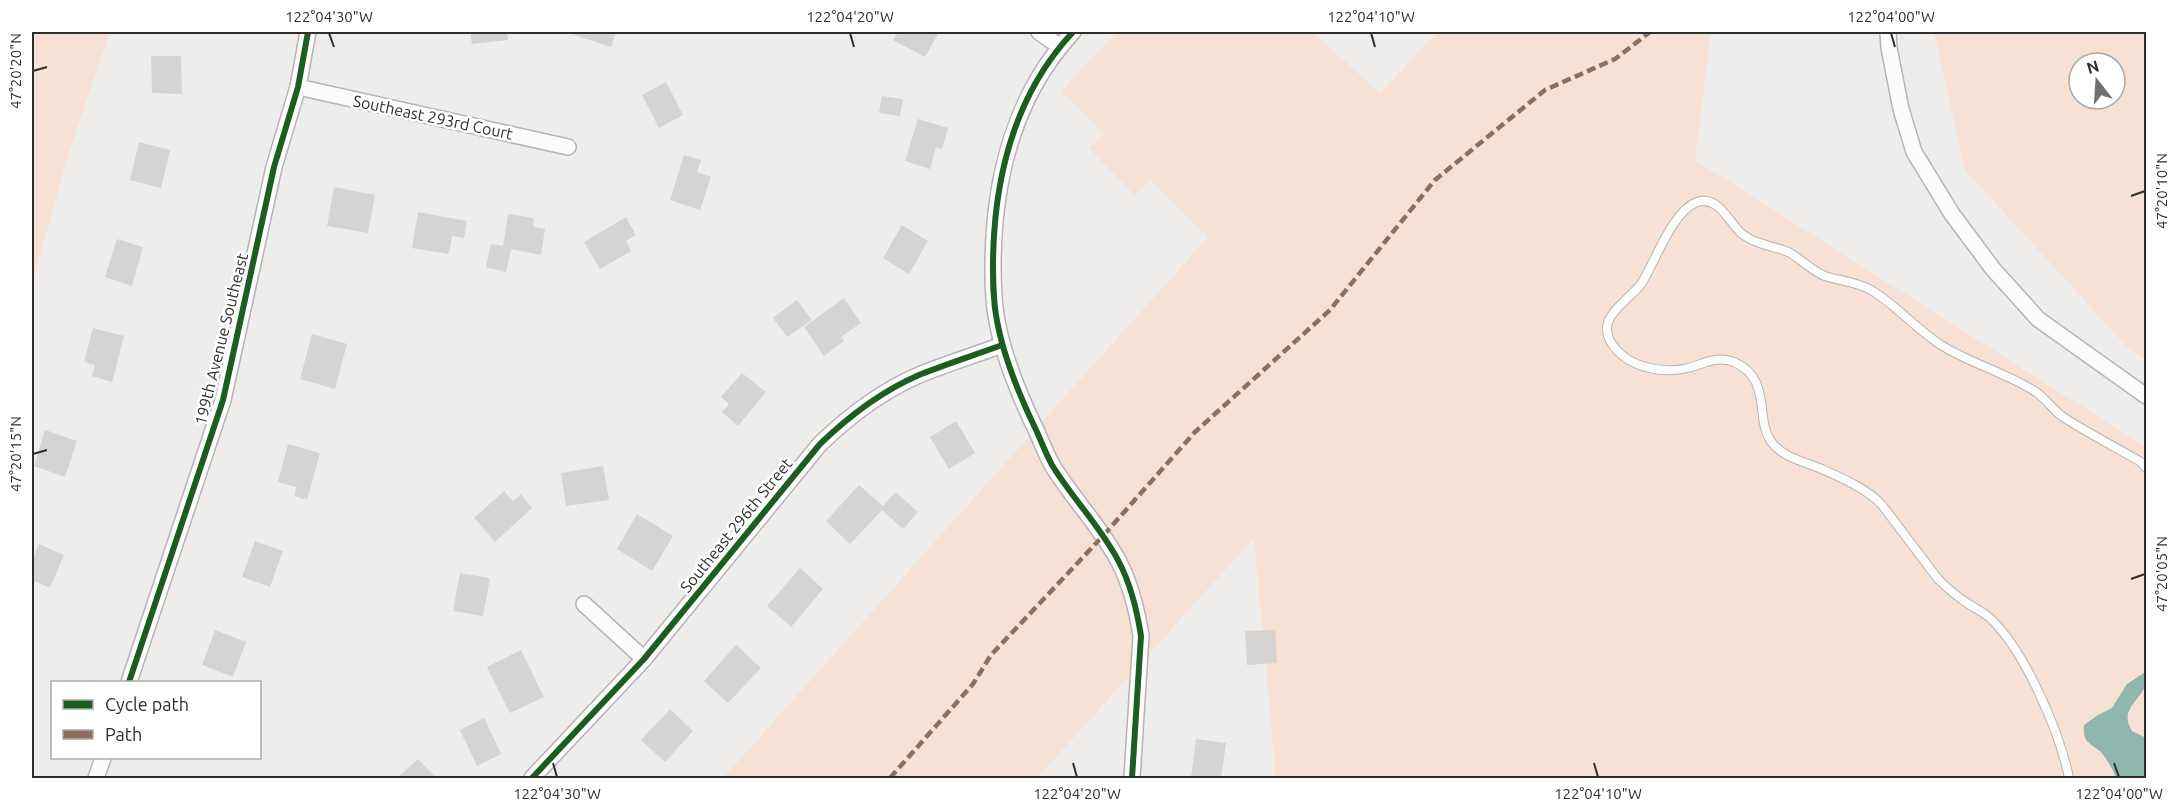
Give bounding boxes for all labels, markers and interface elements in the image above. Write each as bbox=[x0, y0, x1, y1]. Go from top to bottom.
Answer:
text: 122°04'30"W bbox=[285, 8, 373, 25]
text: 122°04'20"W bbox=[806, 8, 894, 25]
text: 122°04'10"W bbox=[1327, 8, 1415, 25]
text: 122°04'00"W bbox=[1847, 8, 1935, 25]
text: 47°20'20"N bbox=[7, 33, 24, 109]
north arrow bbox=[2067, 51, 2127, 111]
text: N bbox=[2084, 56, 2101, 77]
street label: Southeast 293rd Court bbox=[351, 91, 515, 143]
text: 47°20'10"N bbox=[2153, 153, 2170, 229]
street label: 199th Avenue Southeast bbox=[191, 251, 251, 427]
text: 47°20'15"N bbox=[7, 416, 24, 492]
street label: Southeast 296th Street bbox=[676, 454, 796, 596]
text: 47°20'05"N bbox=[2153, 536, 2170, 612]
legend bbox=[51, 681, 261, 759]
text: Cycle path bbox=[105, 694, 189, 714]
text: Path bbox=[105, 724, 142, 744]
text: 122°04'30"W bbox=[513, 785, 601, 802]
text: 122°04'20"W bbox=[1033, 785, 1121, 802]
text: 122°04'10"W bbox=[1554, 785, 1642, 802]
text: 122°04'00"W bbox=[2075, 785, 2163, 802]

